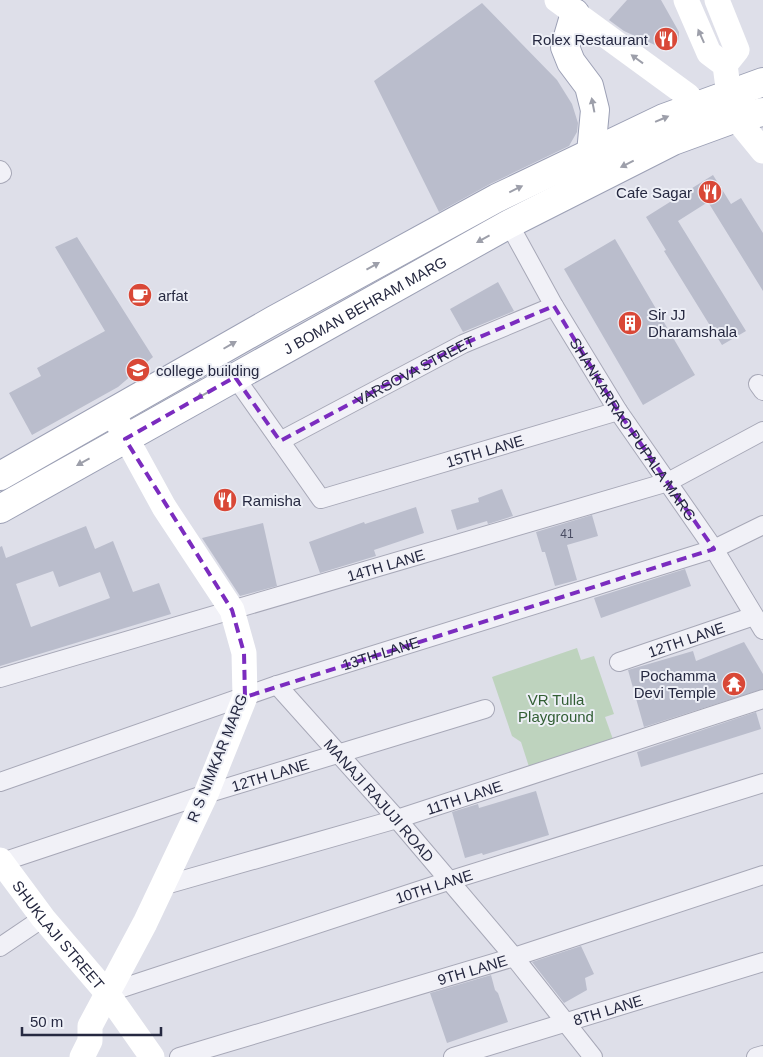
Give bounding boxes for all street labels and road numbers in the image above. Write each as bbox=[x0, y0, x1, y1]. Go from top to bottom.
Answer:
street label: J BOMAN BEHRAM MARG bbox=[280, 252, 449, 357]
street label: VARSOVA STREET bbox=[352, 332, 477, 408]
street label: SHANKARRAO PUPALA MARG bbox=[567, 334, 700, 524]
street label: 15TH LANE bbox=[444, 431, 526, 470]
street label: 14TH LANE bbox=[345, 545, 427, 584]
street label: 12TH LANE bbox=[646, 618, 727, 660]
street label: 13TH LANE bbox=[340, 633, 421, 673]
street label: R S NIMKAR MARG bbox=[184, 691, 250, 825]
street label: MANAJI RAJUJI ROAD bbox=[321, 735, 438, 865]
street label: 12TH LANE bbox=[229, 755, 311, 794]
street label: 11TH LANE bbox=[424, 777, 504, 817]
street label: 10TH LANE bbox=[393, 865, 475, 906]
street label: SHUKLAJI STREET bbox=[10, 877, 108, 992]
street label: 9TH LANE bbox=[435, 951, 509, 988]
street label: 8TH LANE bbox=[571, 991, 645, 1028]

